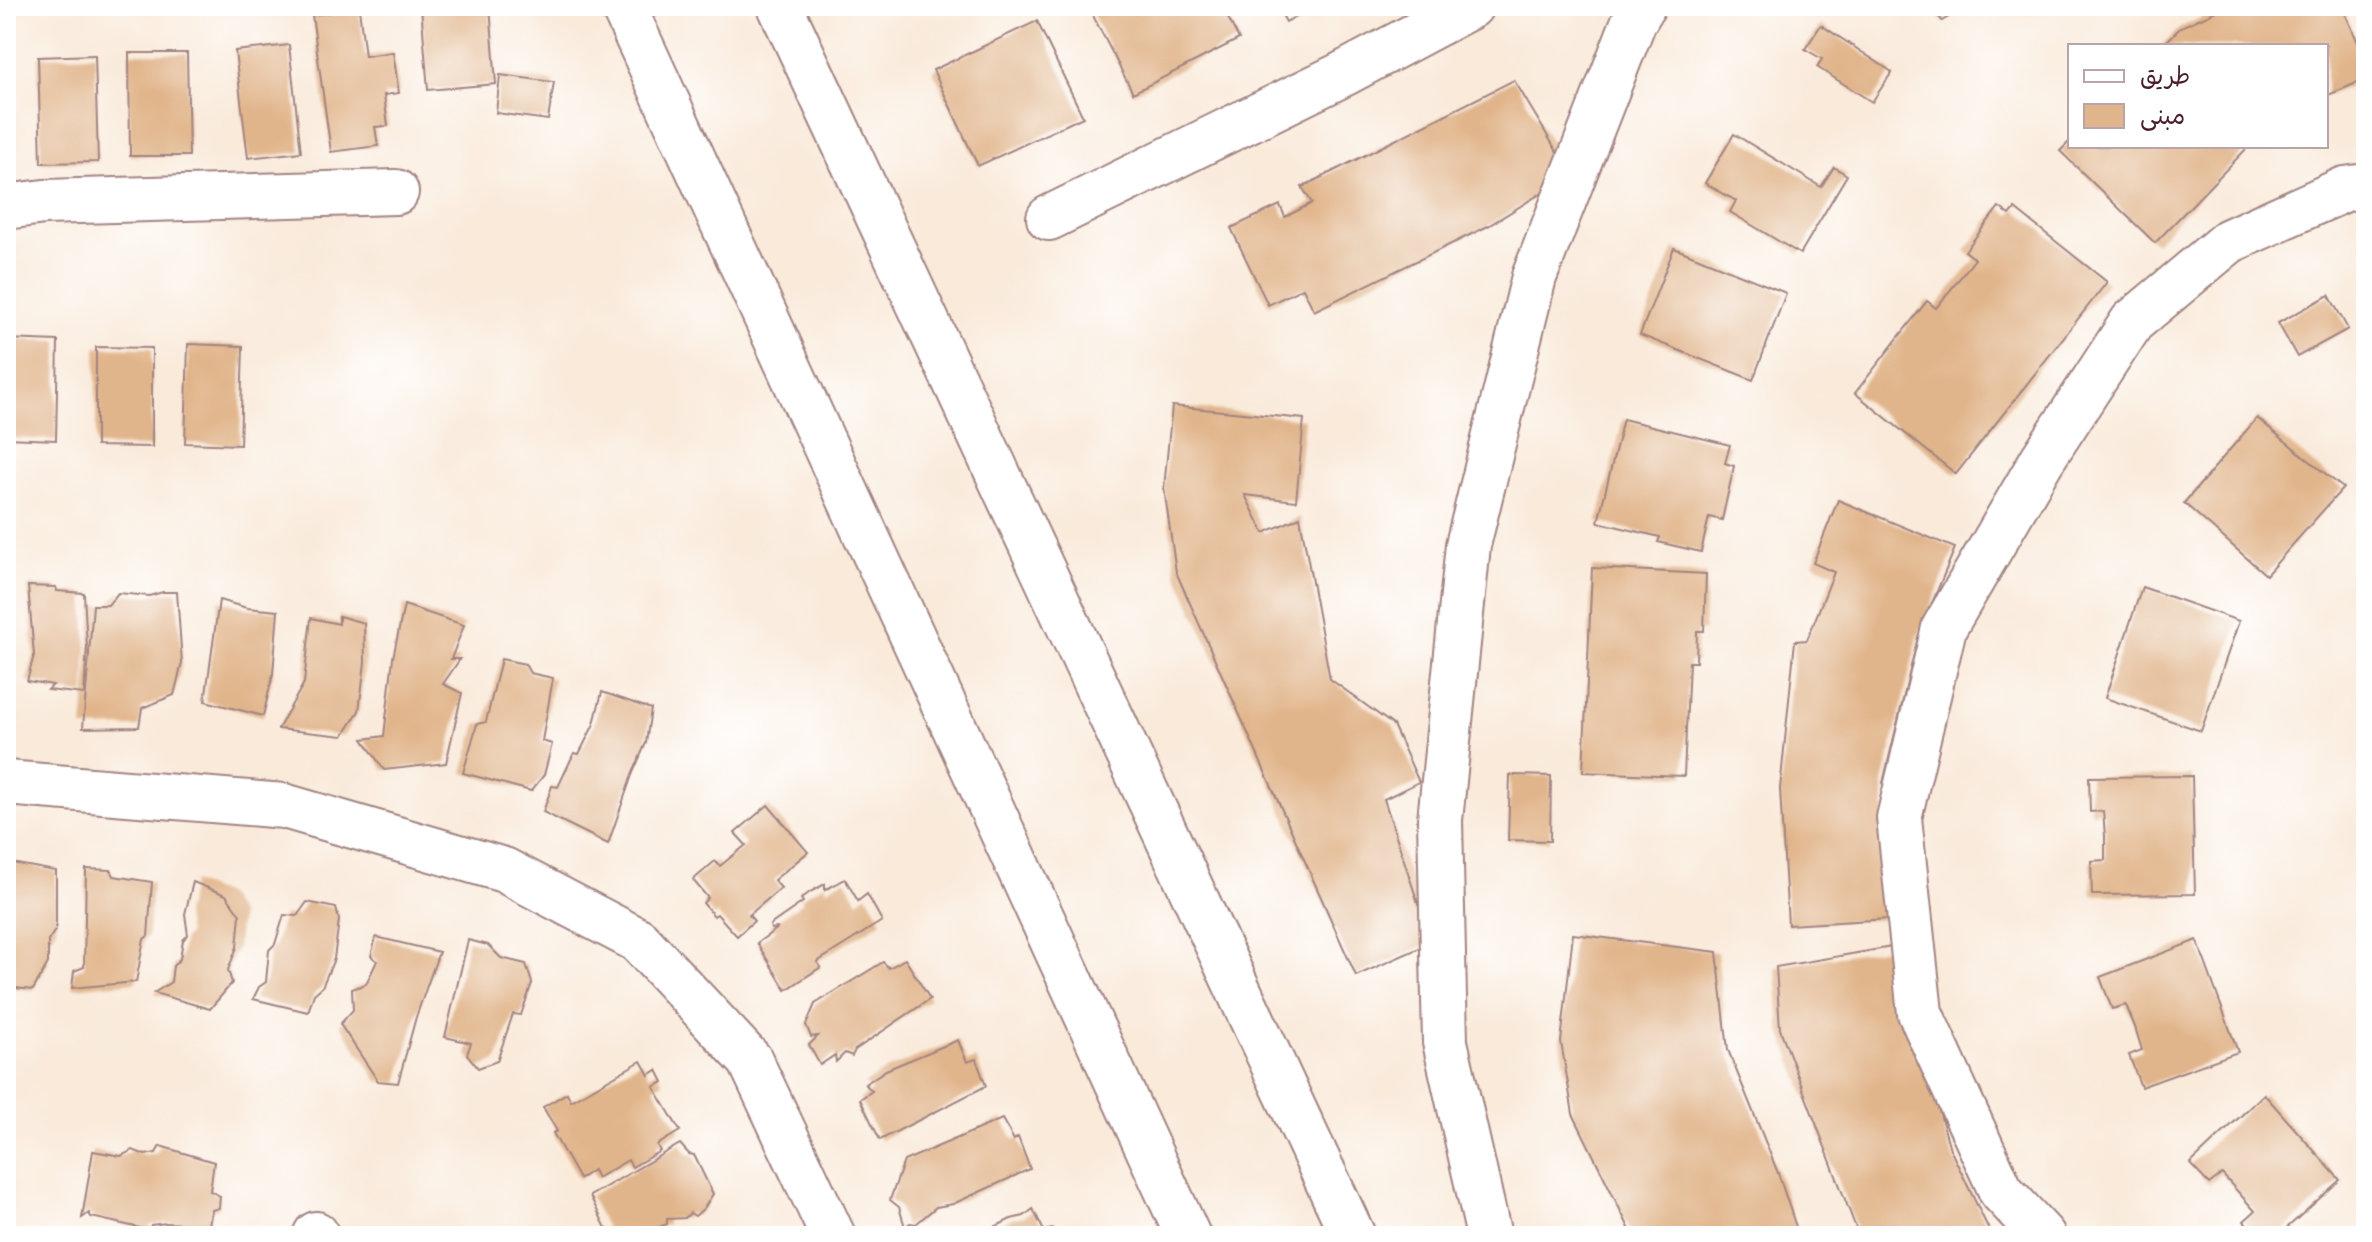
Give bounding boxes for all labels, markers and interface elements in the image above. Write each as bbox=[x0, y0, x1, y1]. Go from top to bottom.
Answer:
legend bbox=[2068, 44, 2328, 148]
text: طريق bbox=[2140, 59, 2190, 90]
text: مبنى bbox=[2140, 99, 2185, 131]

